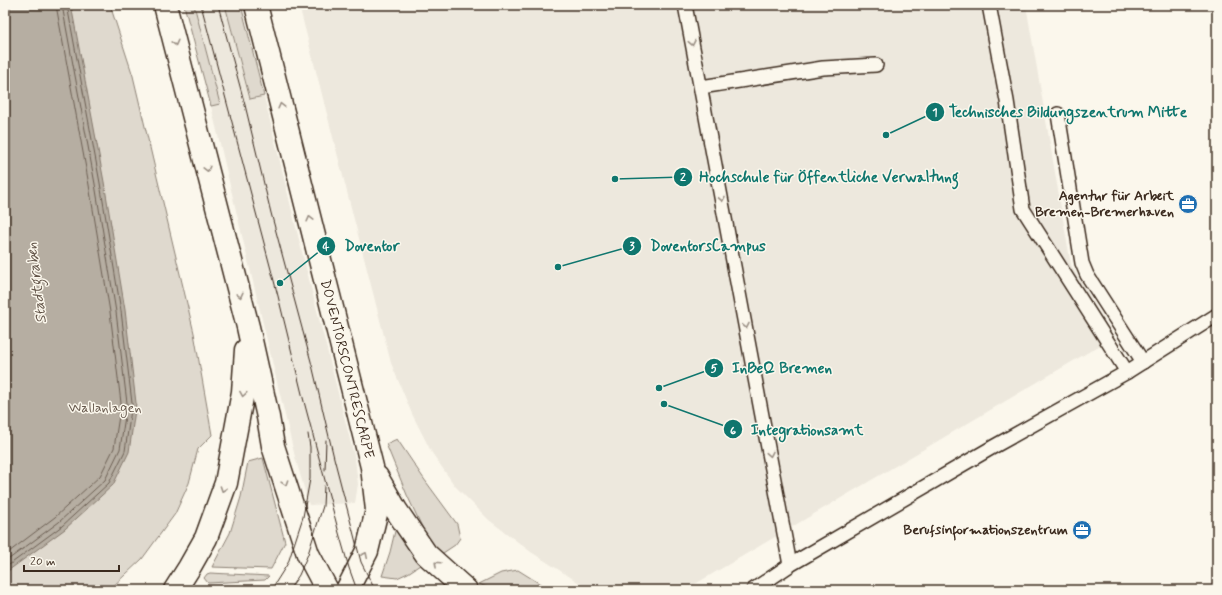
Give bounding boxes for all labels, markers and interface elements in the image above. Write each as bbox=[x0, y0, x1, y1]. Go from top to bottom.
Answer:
one-way arrow bbox=[170, 39, 179, 46]
one-way arrow bbox=[688, 40, 696, 46]
callout: Technisches Bildungszentrum Mitte bbox=[925, 98, 1190, 125]
one-way arrow bbox=[278, 103, 286, 110]
text: Technisches Bildungszentrum Mitte bbox=[949, 103, 1188, 125]
text: 1 bbox=[932, 105, 938, 121]
callout: Hochschule für Öffentliche Verwaltung bbox=[673, 163, 966, 190]
one-way arrow bbox=[203, 165, 211, 172]
text: Hochschule für Öffentliche Verwaltung bbox=[699, 168, 959, 190]
text: 2 bbox=[680, 170, 686, 186]
place label: Agentur für Arbeit Bremen-Bremerhaven bbox=[1035, 187, 1175, 221]
office icon: Agentur für Arbeit Bremen-Bremerhaven bbox=[1177, 193, 1199, 215]
one-way arrow bbox=[717, 196, 725, 202]
one-way arrow bbox=[306, 216, 315, 223]
callout: Doventor bbox=[316, 232, 407, 259]
callout: DoventorsCampus bbox=[622, 232, 774, 259]
text: Doventor bbox=[345, 237, 400, 257]
text: DoventorsCampus bbox=[650, 237, 766, 257]
text: 4 bbox=[323, 239, 330, 255]
text: 3 bbox=[629, 239, 635, 255]
water label: Stadtgraben bbox=[22, 241, 54, 325]
street label: DOVENTORSCONTRESCARPE bbox=[316, 278, 378, 460]
one-way arrow bbox=[235, 291, 243, 298]
one-way arrow bbox=[741, 323, 749, 329]
callout: InBeQ Bremen bbox=[704, 355, 840, 382]
text: InBeQ Bremen bbox=[732, 359, 832, 379]
text: 5 bbox=[710, 361, 718, 377]
one-way arrow bbox=[239, 391, 248, 397]
park label: Wallanlagen bbox=[69, 399, 141, 418]
callout: Integrationsamt bbox=[723, 416, 871, 443]
text: Integrationsamt bbox=[751, 421, 864, 443]
text: 6 bbox=[730, 423, 736, 439]
one-way arrow bbox=[765, 451, 773, 457]
one-way arrow bbox=[280, 479, 289, 486]
one-way arrow bbox=[220, 486, 228, 493]
office icon: Berufsinformationszentrum bbox=[1071, 519, 1093, 541]
place label: Berufsinformationszentrum bbox=[903, 521, 1068, 541]
scale bar bbox=[24, 547, 119, 573]
one-way arrow bbox=[360, 552, 367, 560]
text: 20 m bbox=[30, 554, 56, 570]
one-way arrow bbox=[434, 562, 442, 569]

